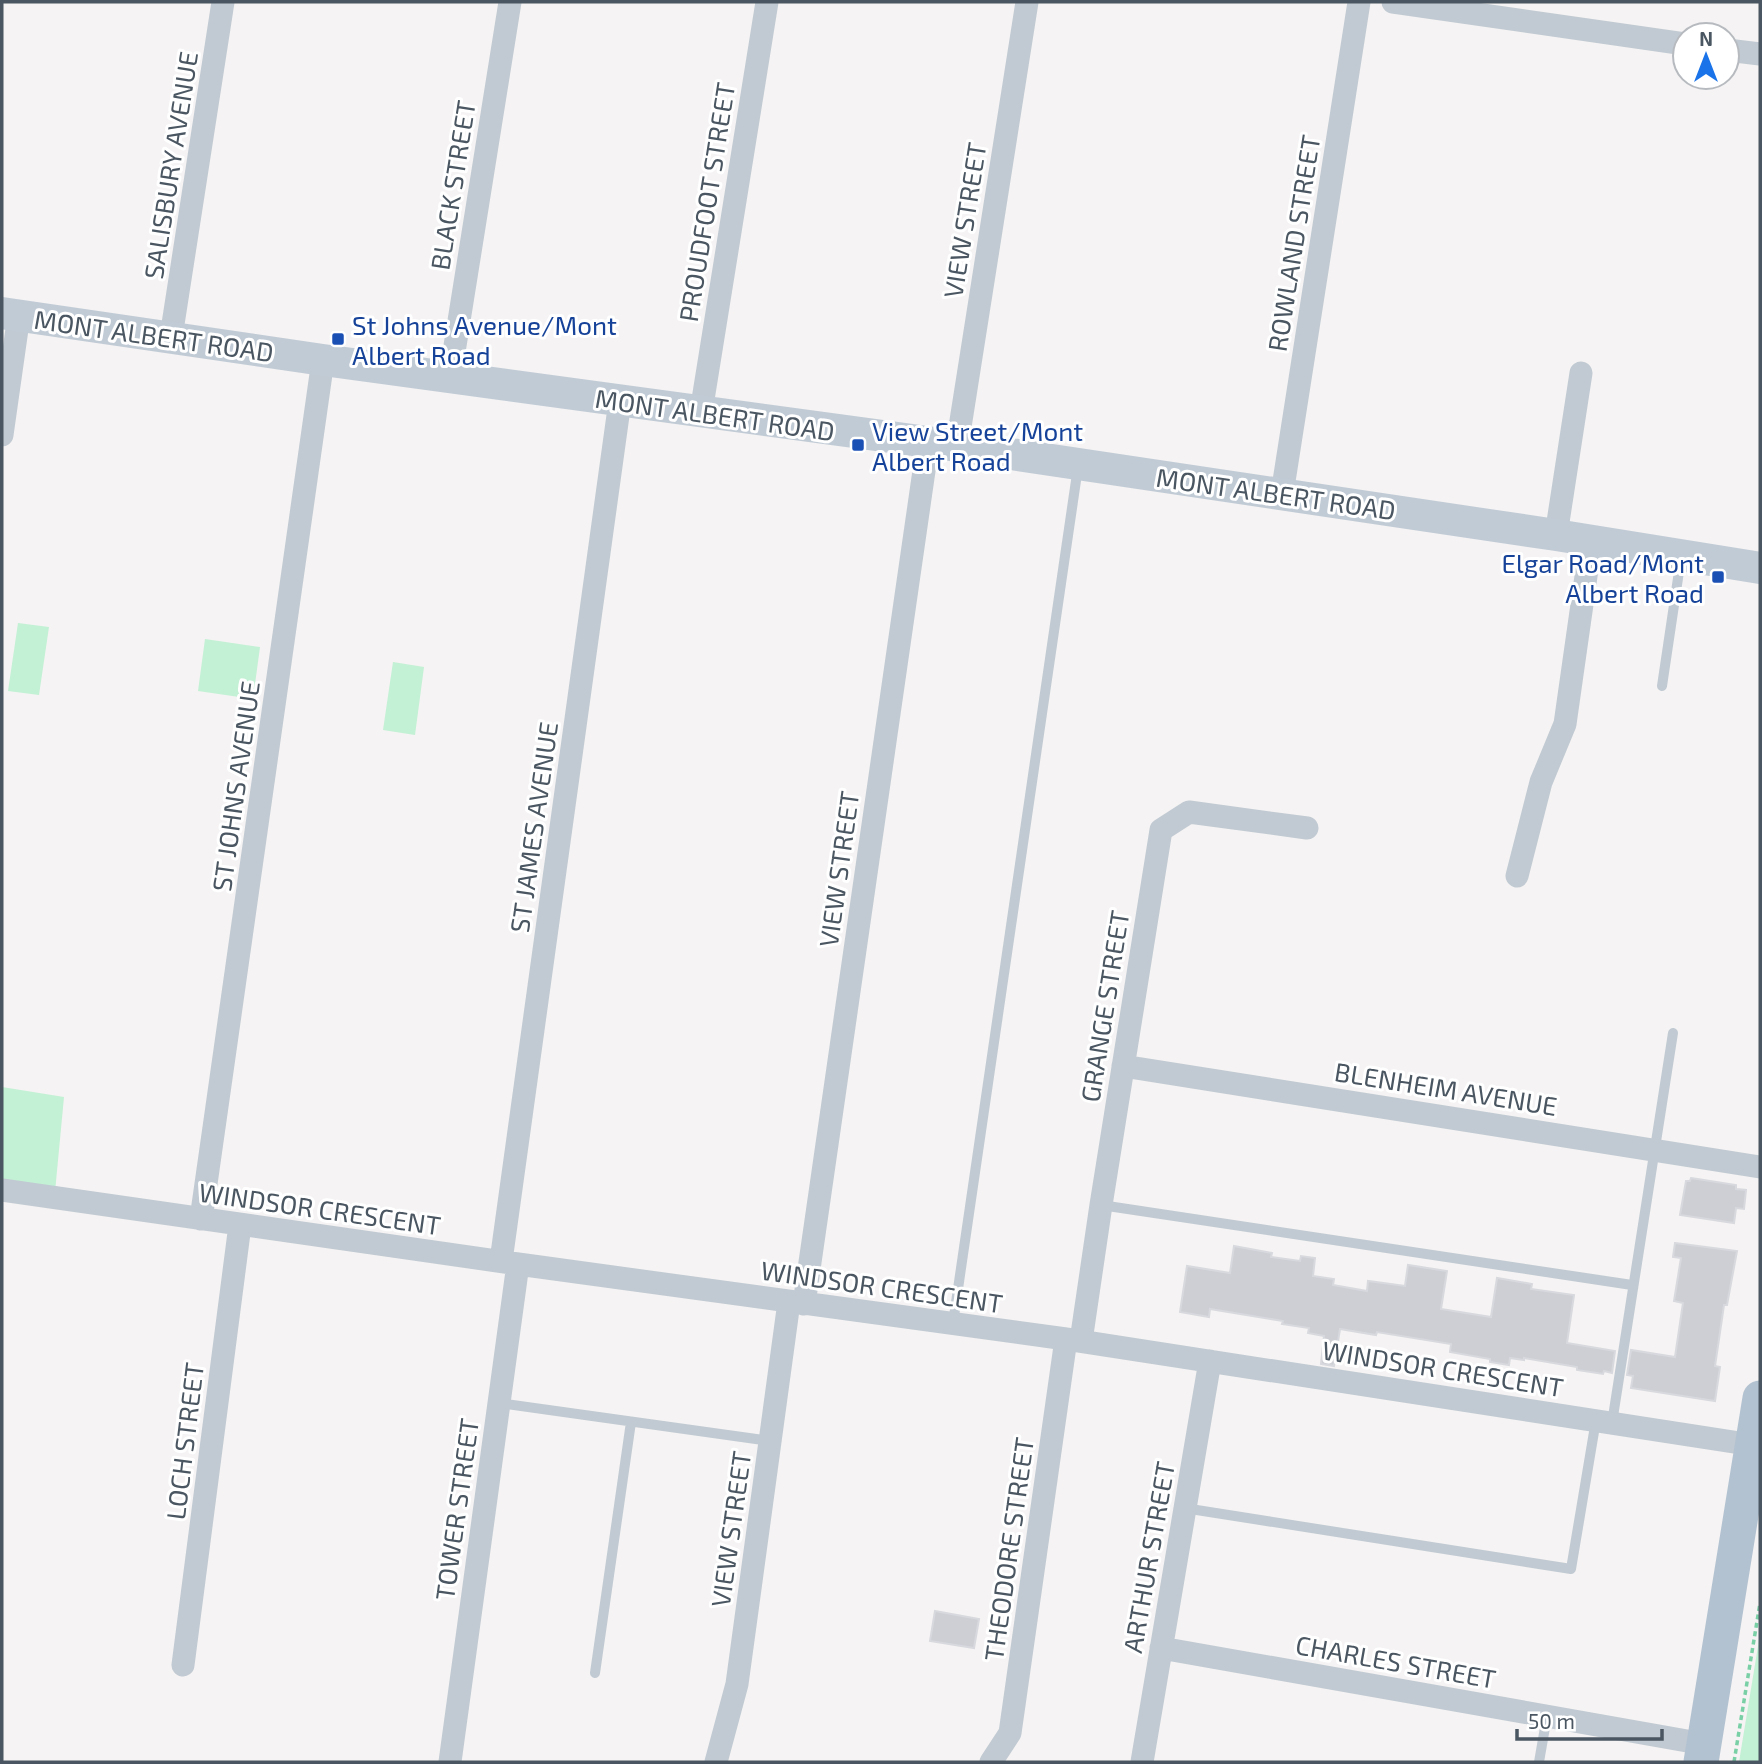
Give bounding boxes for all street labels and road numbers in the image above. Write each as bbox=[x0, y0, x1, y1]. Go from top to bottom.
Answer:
street label: SALISBURY AVENUE bbox=[137, 49, 203, 281]
street label: PROUDFOOT STREET bbox=[672, 80, 740, 324]
street label: BLACK STREET bbox=[423, 98, 481, 272]
street label: ROWLAND STREET bbox=[1261, 132, 1325, 354]
street label: VIEW STREET bbox=[936, 140, 992, 300]
street label: MONT ALBERT ROAD bbox=[32, 303, 276, 367]
street label: MONT ALBERT ROAD bbox=[593, 382, 837, 446]
street label: MONT ALBERT ROAD bbox=[1154, 461, 1398, 525]
street label: ST JOHNS AVENUE bbox=[205, 679, 265, 893]
street label: ST JAMES AVENUE bbox=[503, 720, 563, 934]
street label: VIEW STREET bbox=[812, 789, 864, 949]
street label: GRANGE STREET bbox=[1074, 908, 1134, 1104]
street label: BLENHEIM AVENUE bbox=[1332, 1055, 1560, 1121]
street label: WINDSOR CRESCENT bbox=[197, 1176, 443, 1240]
street label: WINDSOR CRESCENT bbox=[759, 1254, 1005, 1318]
street label: WINDSOR CRESCENT bbox=[1320, 1334, 1566, 1402]
street label: LOCH STREET bbox=[159, 1361, 209, 1521]
street label: TOWER STREET bbox=[428, 1416, 484, 1602]
street label: THEODORE STREET bbox=[977, 1435, 1039, 1663]
street label: VIEW STREET bbox=[704, 1449, 756, 1609]
street label: ARTHUR STREET bbox=[1116, 1459, 1180, 1655]
street label: CHARLES STREET bbox=[1293, 1628, 1499, 1694]

